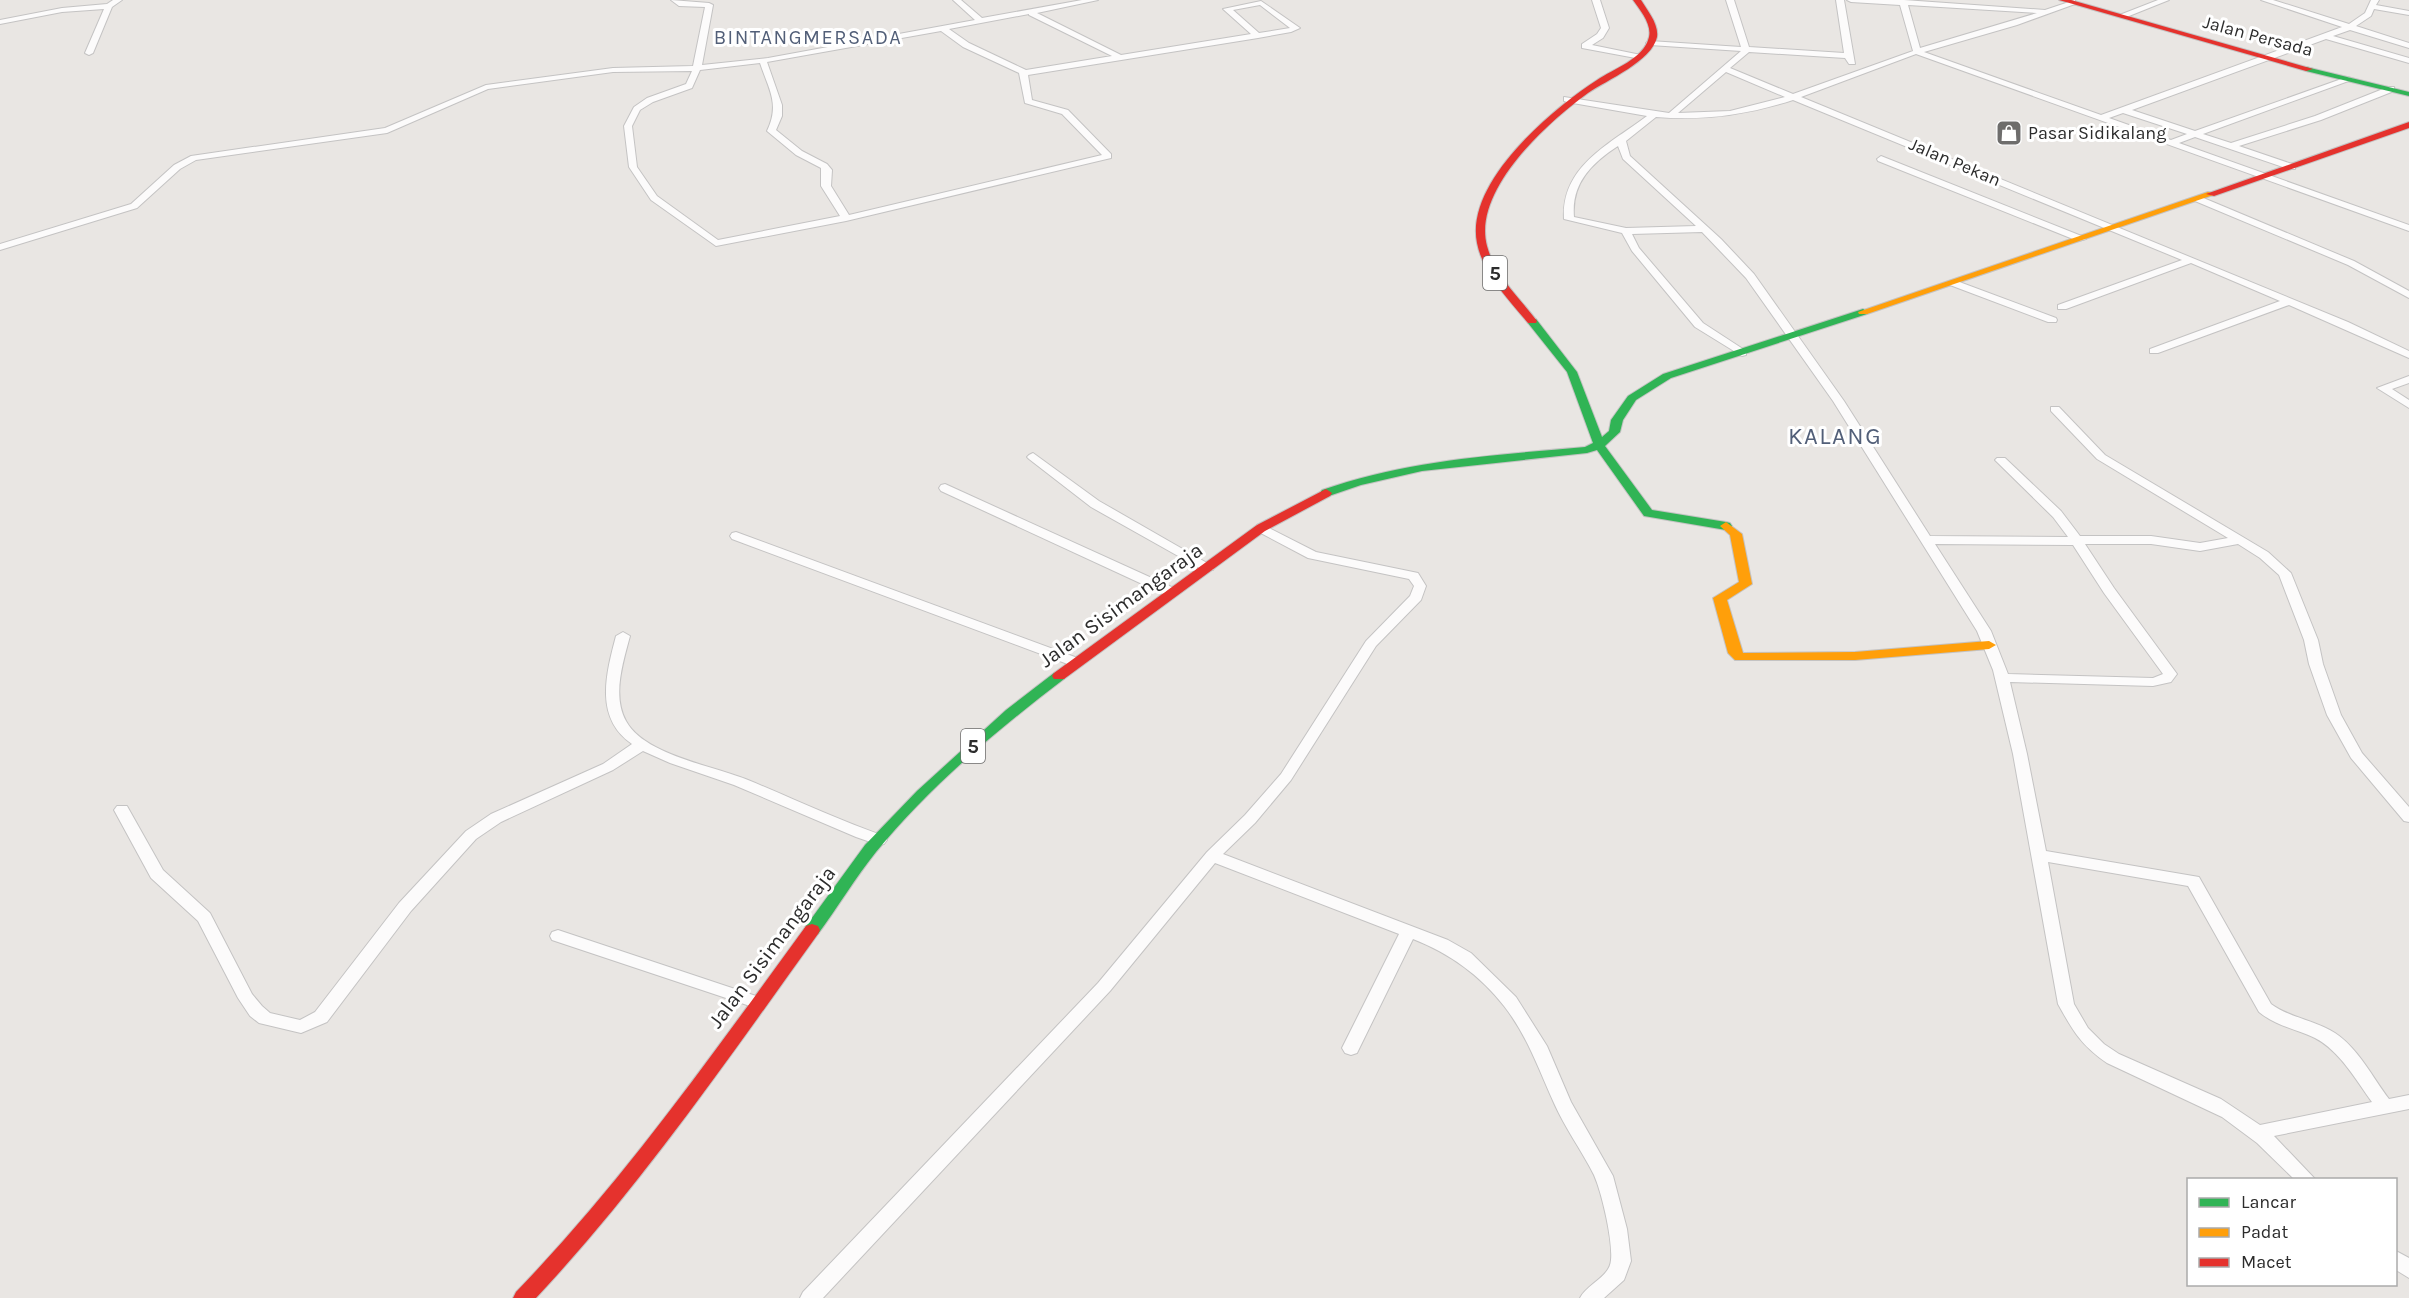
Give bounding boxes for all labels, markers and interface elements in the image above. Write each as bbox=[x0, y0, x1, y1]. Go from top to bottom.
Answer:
street label: Jalan Persada bbox=[2201, 11, 2315, 61]
district label: BINTANGMERSADA bbox=[714, 26, 902, 49]
shop icon: Pasar Sidikalang bbox=[1994, 118, 2024, 148]
place label: Pasar Sidikalang bbox=[2028, 122, 2166, 144]
street label: Jalan Pekan bbox=[1906, 133, 2004, 191]
road number: 5 bbox=[1483, 256, 1507, 290]
district label: KALANG bbox=[1788, 422, 1882, 450]
street label: Jalan Sisimangaraja bbox=[1035, 538, 1207, 672]
road number: 5 bbox=[961, 729, 985, 763]
street label: Jalan Sisimangaraja bbox=[703, 862, 841, 1032]
legend bbox=[2187, 1178, 2397, 1286]
text: Lancar bbox=[2241, 1191, 2296, 1213]
text: Padat bbox=[2241, 1221, 2288, 1243]
text: Macet bbox=[2241, 1251, 2292, 1273]

